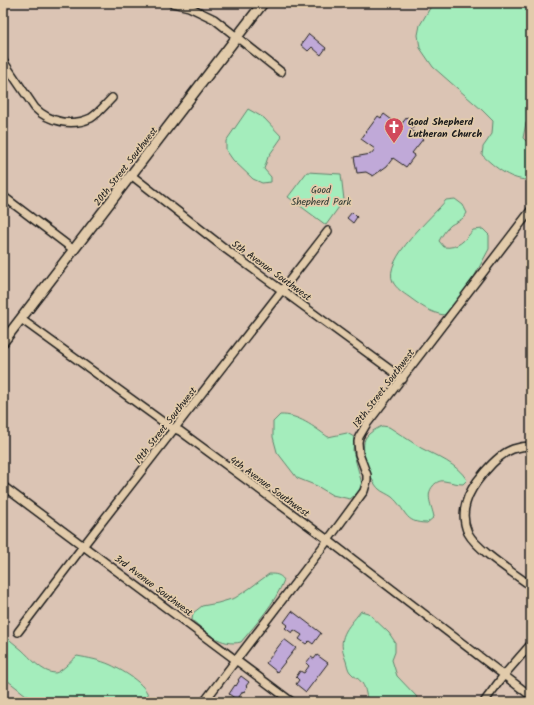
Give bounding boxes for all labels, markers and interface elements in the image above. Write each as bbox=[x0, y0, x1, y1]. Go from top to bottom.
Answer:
place label: Good Shepherd Lutheran Church bbox=[408, 114, 483, 142]
church icon: Good Shepherd Lutheran Church bbox=[383, 116, 405, 144]
street label: 20th Street Southwest bbox=[90, 124, 162, 210]
park label: Good Shepherd Park bbox=[291, 182, 351, 210]
street label: 5th Avenue Southwest bbox=[228, 236, 315, 305]
street label: 18th Street Southwest bbox=[349, 346, 419, 431]
street label: 19th Street Southwest bbox=[131, 384, 201, 468]
street label: 4th Avenue Southwest bbox=[226, 452, 313, 521]
street label: 3rd Avenue Southwest bbox=[111, 551, 196, 621]

